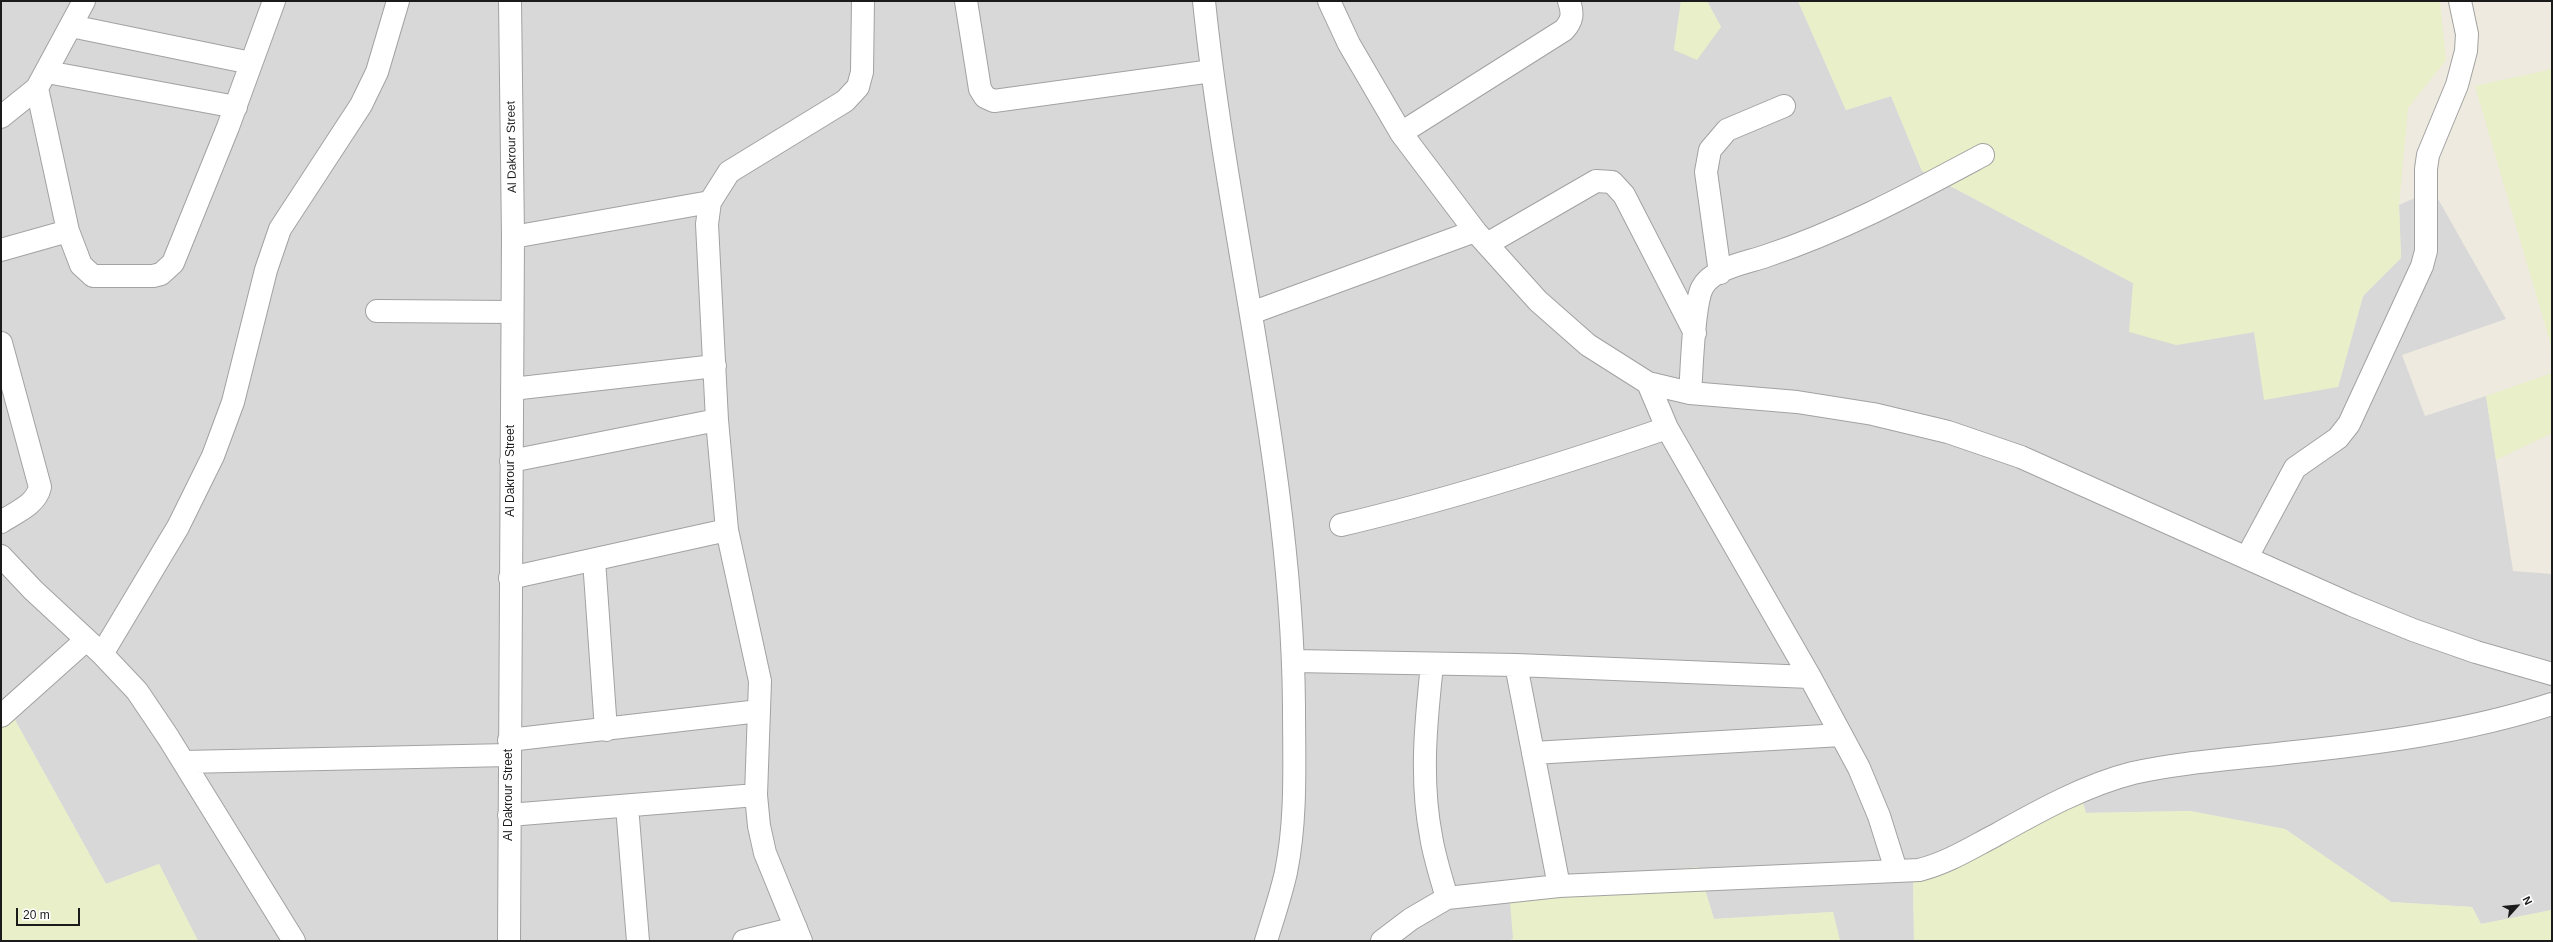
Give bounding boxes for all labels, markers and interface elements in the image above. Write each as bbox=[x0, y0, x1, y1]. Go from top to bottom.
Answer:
street label: Al Dakrour Street bbox=[504, 101, 520, 193]
street label: Al Dakrour Street bbox=[504, 425, 518, 517]
street label: Al Dakrour Street bbox=[502, 749, 516, 841]
north arrow bbox=[2497, 886, 2537, 926]
text: N bbox=[2521, 894, 2535, 907]
scale bar bbox=[18, 900, 82, 926]
text: 20 m bbox=[23, 908, 50, 922]

